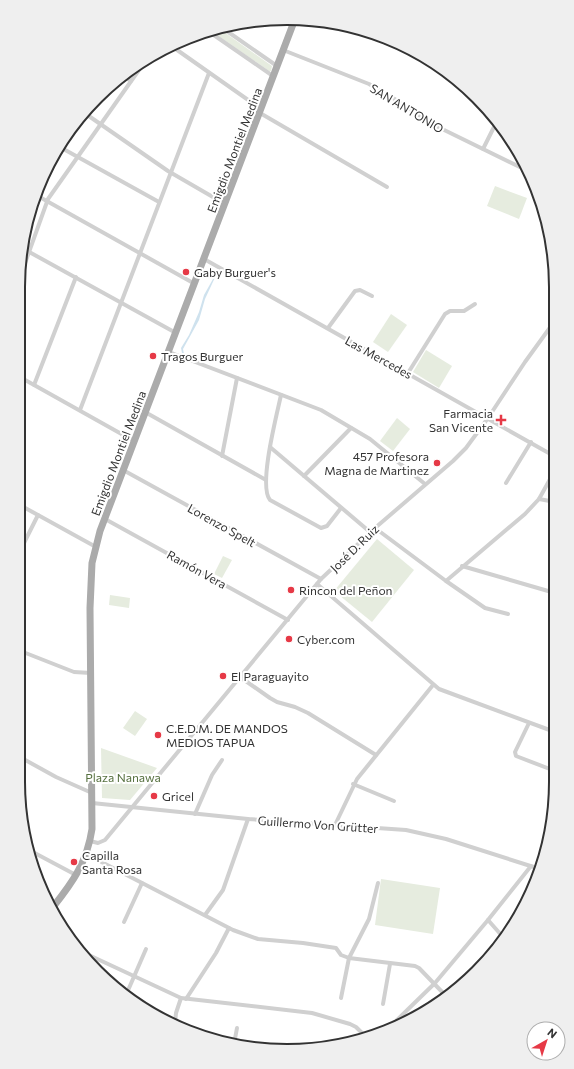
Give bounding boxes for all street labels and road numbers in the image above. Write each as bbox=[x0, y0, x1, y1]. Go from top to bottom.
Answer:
street label: SAN ANTONIO bbox=[368, 81, 446, 136]
street label: Emigdio Montiel Medina bbox=[204, 86, 264, 214]
street label: Las Mercedes bbox=[343, 333, 415, 381]
street label: Emigdio Montiel Medina bbox=[88, 389, 148, 517]
street label: Lorenzo Spelt bbox=[186, 501, 259, 550]
street label: José D. Ruiz bbox=[327, 521, 382, 575]
street label: Ramón Vera bbox=[165, 547, 229, 591]
street label: Guillermo Von Grütter bbox=[257, 813, 379, 835]

